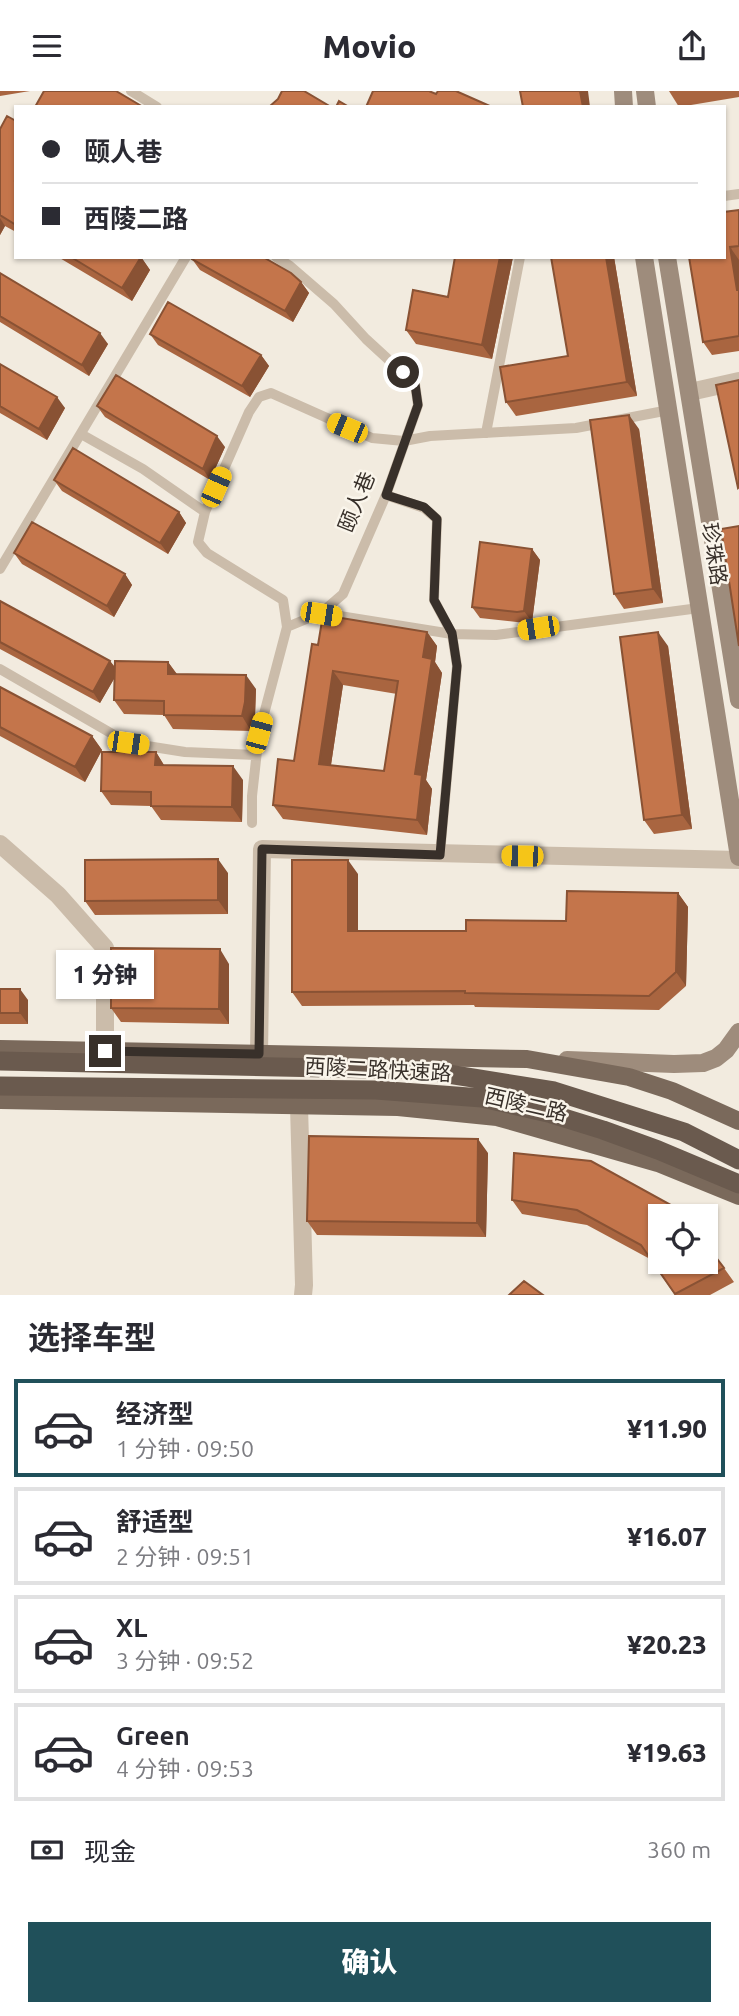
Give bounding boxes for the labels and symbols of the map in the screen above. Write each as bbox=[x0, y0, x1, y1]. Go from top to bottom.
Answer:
route start bbox=[387, 356, 419, 388]
car bbox=[324, 410, 371, 446]
car bbox=[198, 464, 235, 510]
street label: 颐人巷 bbox=[333, 468, 379, 535]
street label: 珍珠路 bbox=[698, 521, 732, 587]
car bbox=[299, 600, 344, 628]
car bbox=[516, 614, 561, 642]
car bbox=[244, 710, 275, 756]
car bbox=[106, 730, 151, 756]
car bbox=[501, 845, 544, 867]
callout: 1 分钟 bbox=[56, 949, 154, 999]
route end bbox=[89, 1035, 121, 1067]
street label: 西陵二路快速路 bbox=[304, 1053, 452, 1085]
street label: 西陵二路 bbox=[483, 1083, 570, 1125]

